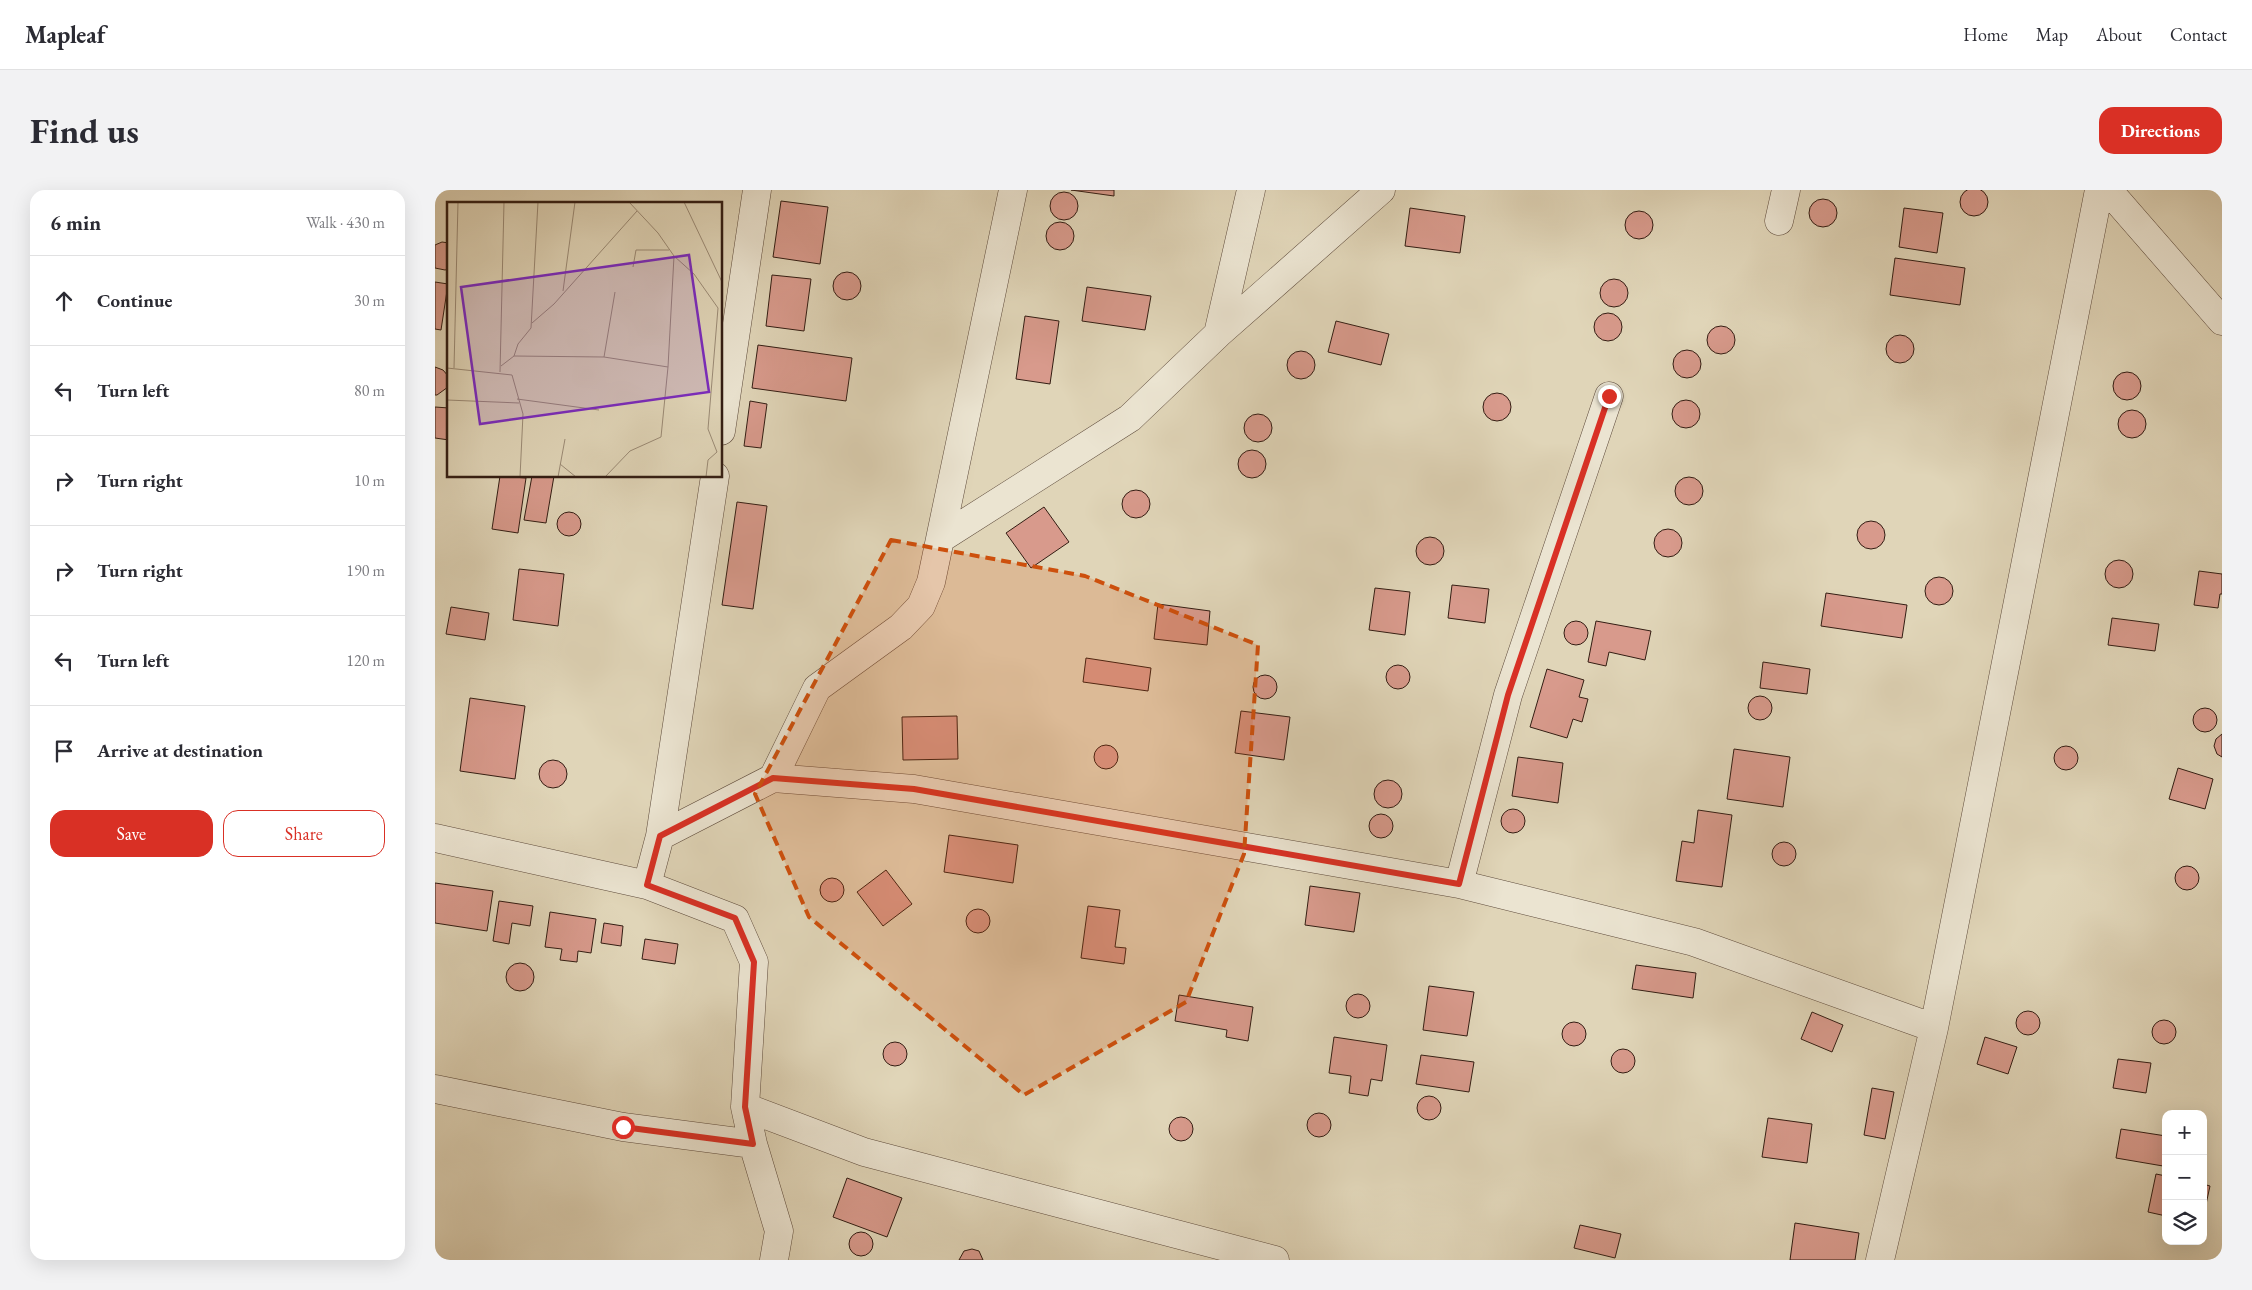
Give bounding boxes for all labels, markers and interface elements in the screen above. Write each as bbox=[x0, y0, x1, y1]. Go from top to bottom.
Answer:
text: Mapleaf bbox=[25, 19, 106, 50]
text: Home bbox=[1963, 23, 2008, 46]
text: Map bbox=[2036, 23, 2068, 46]
text: About bbox=[2096, 23, 2142, 46]
text: Contact bbox=[2170, 23, 2227, 46]
button: Directions bbox=[2099, 107, 2222, 154]
text: Find us bbox=[30, 108, 139, 153]
inset map bbox=[447, 202, 723, 478]
text: 6 min bbox=[50, 209, 101, 236]
text: Walk · 430 m bbox=[306, 212, 385, 233]
icon: ahead bbox=[50, 287, 78, 315]
text: Continue bbox=[97, 288, 172, 313]
text: 30 m bbox=[354, 290, 385, 311]
icon: left bbox=[50, 377, 78, 405]
text: Turn left bbox=[97, 378, 169, 403]
text: 80 m bbox=[354, 380, 385, 401]
route end bbox=[1598, 385, 1621, 408]
icon: right bbox=[50, 467, 78, 495]
text: Turn right bbox=[97, 468, 183, 493]
text: 10 m bbox=[354, 470, 385, 491]
icon: right bbox=[50, 557, 78, 585]
text: Turn right bbox=[97, 558, 183, 583]
text: 190 m bbox=[346, 560, 385, 581]
icon: left bbox=[50, 647, 78, 675]
text: Turn left bbox=[97, 648, 169, 673]
text: 120 m bbox=[346, 650, 385, 671]
icon: arrive bbox=[50, 737, 78, 765]
text: Arrive at destination bbox=[97, 738, 263, 763]
button: Save bbox=[50, 810, 213, 857]
button: Share bbox=[223, 810, 385, 857]
map controls bbox=[2162, 1110, 2207, 1245]
button: + bbox=[2162, 1110, 2207, 1155]
route start bbox=[612, 1116, 635, 1139]
button: − bbox=[2162, 1155, 2207, 1200]
button: layers bbox=[2162, 1200, 2207, 1245]

